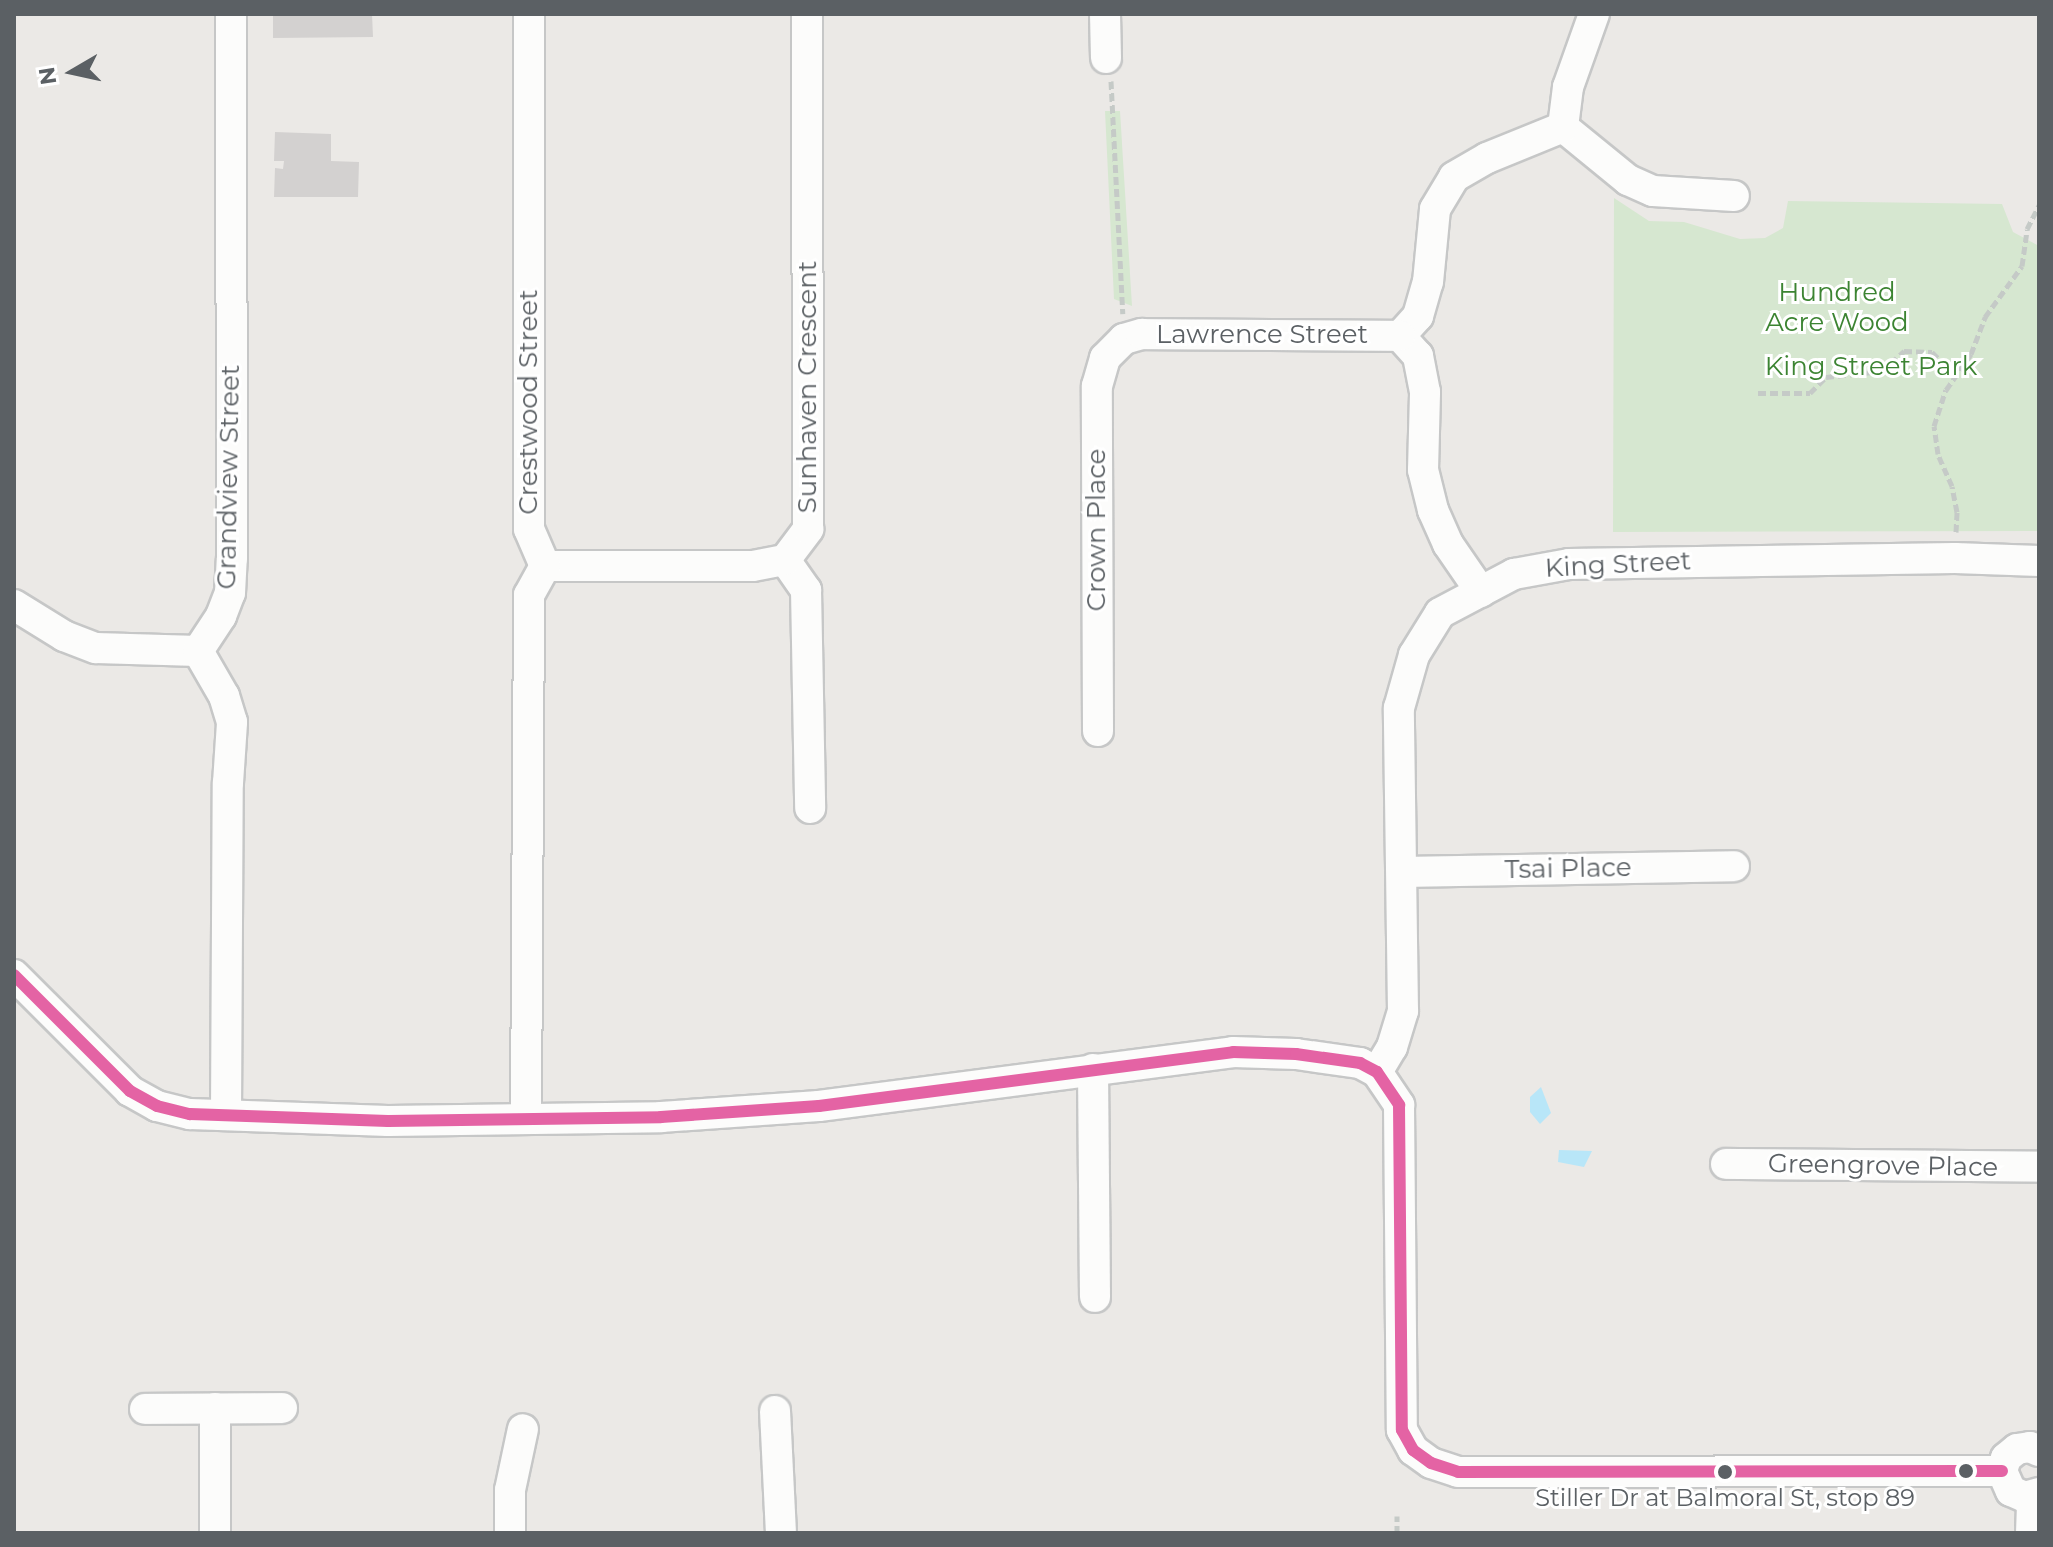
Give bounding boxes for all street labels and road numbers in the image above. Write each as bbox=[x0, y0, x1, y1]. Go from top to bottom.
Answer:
street label: Sunhaven Crescent bbox=[792, 261, 824, 513]
street label: Crestwood Street bbox=[513, 289, 545, 515]
street label: Lawrence Street bbox=[1156, 319, 1368, 351]
street label: Grandview Street bbox=[211, 364, 247, 590]
street label: Crown Place bbox=[1081, 449, 1113, 611]
street label: King Street bbox=[1544, 546, 1692, 584]
street label: Tsai Place bbox=[1504, 852, 1632, 886]
street label: Greengrove Place bbox=[1768, 1148, 1998, 1184]

